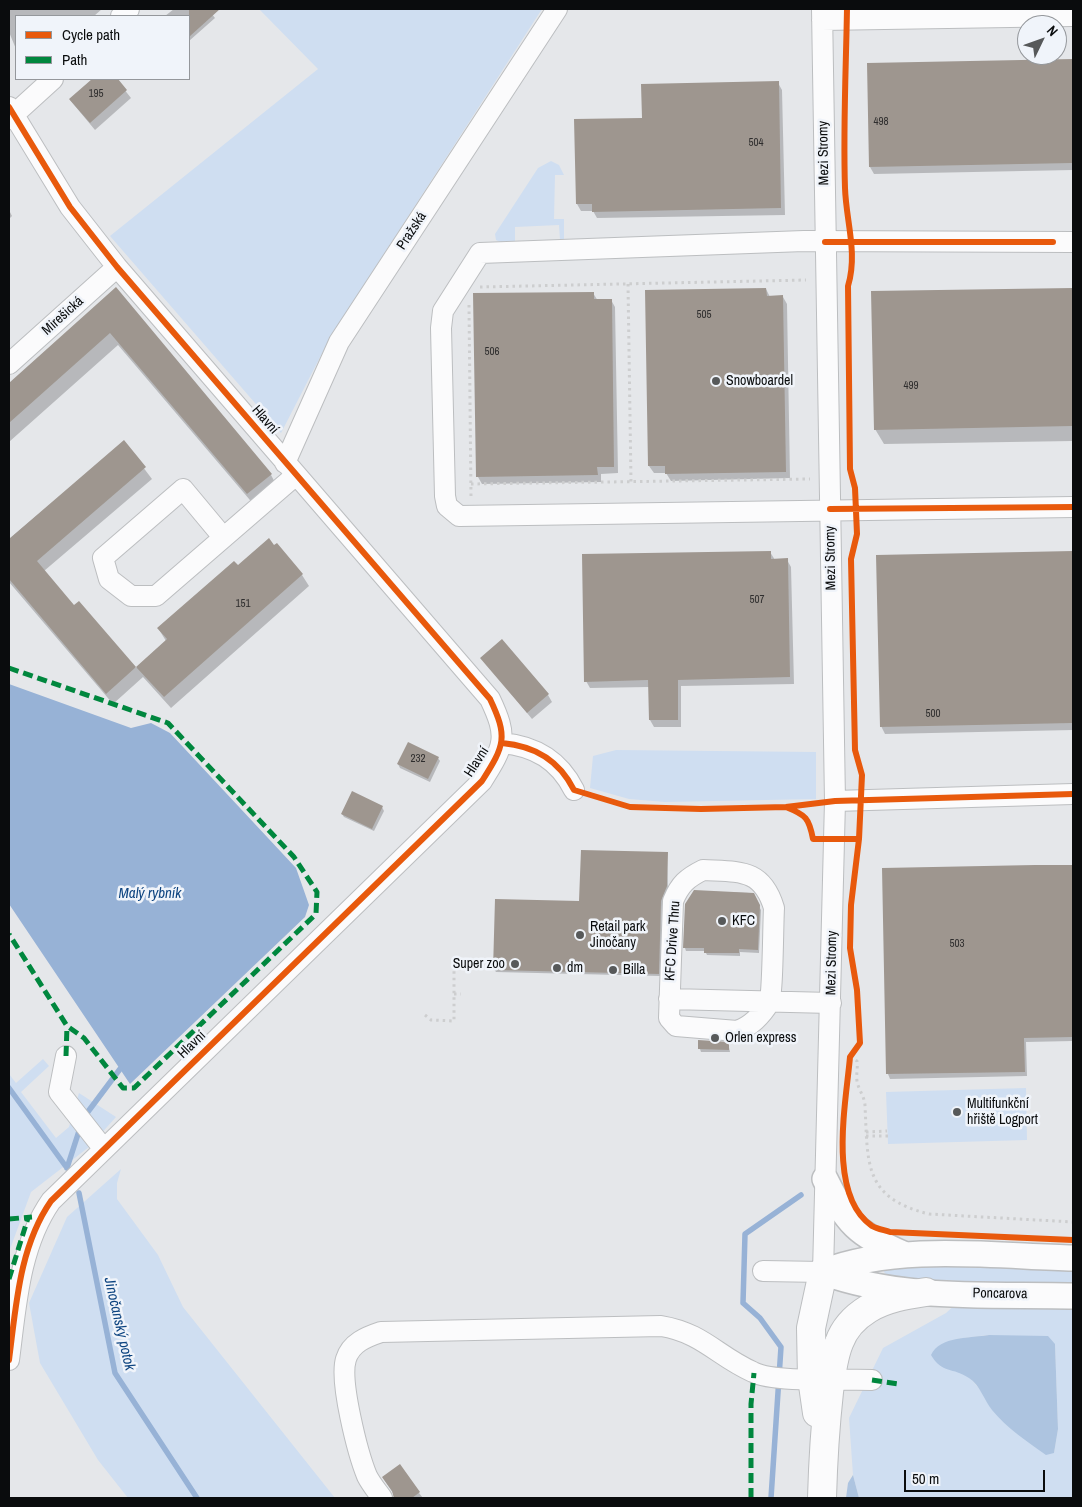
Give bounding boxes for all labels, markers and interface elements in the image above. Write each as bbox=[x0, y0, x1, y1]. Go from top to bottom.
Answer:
legend bbox=[15, 15, 190, 80]
north arrow bbox=[1017, 15, 1067, 65]
text: N bbox=[1043, 22, 1062, 40]
text: Cycle path bbox=[62, 24, 120, 45]
text: Path bbox=[62, 49, 87, 70]
house number: 195 bbox=[88, 87, 104, 101]
house number: 498 bbox=[873, 115, 889, 129]
street label: Mezi Stromy bbox=[815, 121, 833, 185]
house number: 504 bbox=[748, 136, 764, 150]
street label: Pražská bbox=[394, 209, 430, 253]
street label: Mirešická bbox=[39, 293, 87, 339]
house number: 505 bbox=[696, 308, 712, 322]
house number: 506 bbox=[484, 345, 500, 359]
place label: Snowboardel bbox=[726, 373, 793, 389]
marker: Snowboardel bbox=[710, 375, 722, 387]
house number: 499 bbox=[903, 379, 919, 393]
street label: Hlavní bbox=[248, 402, 282, 438]
street label: Mezi Stromy bbox=[822, 526, 840, 590]
house number: 507 bbox=[749, 593, 765, 607]
house number: 151 bbox=[235, 597, 251, 611]
house number: 500 bbox=[925, 707, 941, 721]
street label: Hlavní bbox=[461, 744, 493, 780]
house number: 232 bbox=[410, 752, 426, 766]
water label: Malý rybník bbox=[119, 885, 181, 903]
street label: KFC Drive Thru bbox=[662, 900, 684, 982]
place label: KFC bbox=[732, 913, 755, 929]
marker: KFC bbox=[716, 915, 728, 927]
place label: Retail park Jinočany bbox=[590, 919, 646, 952]
marker: Retail park Jinočany bbox=[574, 929, 586, 941]
street label: Mezi Stromy bbox=[823, 931, 841, 995]
house number: 503 bbox=[949, 937, 965, 951]
place label: Super zoo bbox=[453, 956, 505, 972]
marker: Super zoo bbox=[509, 958, 521, 970]
place label: dm bbox=[567, 960, 583, 976]
marker: dm bbox=[551, 962, 563, 974]
place label: Billa bbox=[623, 962, 645, 978]
marker: Billa bbox=[607, 964, 619, 976]
street label: Hlavní bbox=[174, 1028, 210, 1062]
place label: Orlen express bbox=[725, 1030, 796, 1046]
marker: Orlen express bbox=[709, 1032, 721, 1044]
place label: Multifunkční hřiště Logport bbox=[967, 1096, 1038, 1128]
marker: Multifunkční hřiště Logport bbox=[951, 1106, 963, 1118]
water label: Jinočanský potok bbox=[100, 1276, 138, 1372]
street label: Poncarova bbox=[972, 1285, 1028, 1303]
scale bar bbox=[907, 1460, 1048, 1492]
text: 50 m bbox=[912, 1468, 939, 1489]

